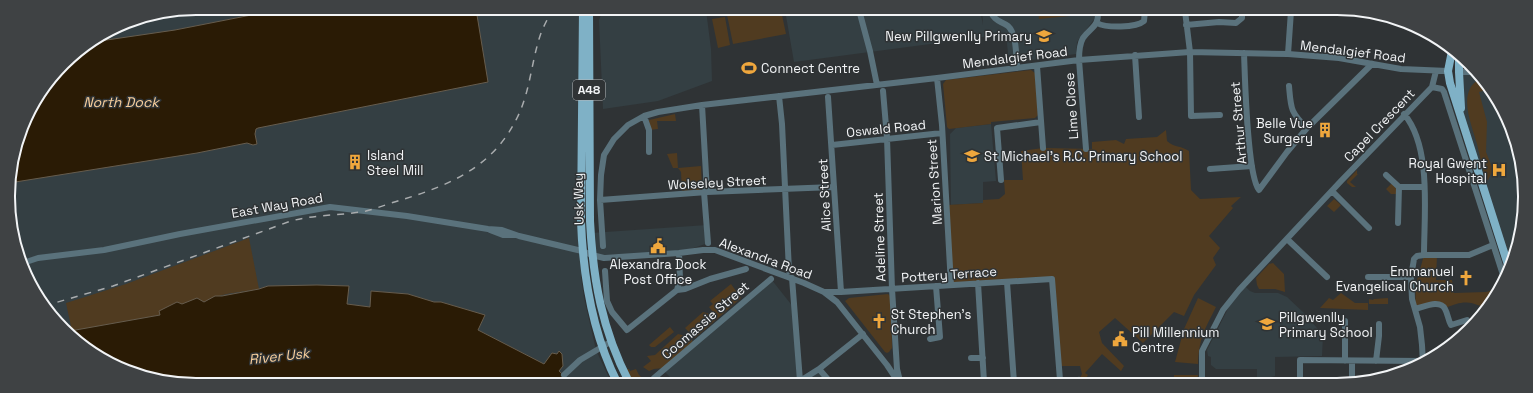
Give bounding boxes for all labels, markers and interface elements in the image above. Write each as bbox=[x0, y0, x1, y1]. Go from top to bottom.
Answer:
school or university icon: New Pillgwenlly Primary bbox=[1035, 27, 1053, 45]
place label: New Pillgwenlly Primary bbox=[885, 28, 1032, 45]
street label: Mendalgief Road bbox=[1299, 37, 1407, 66]
street label: Mendalgief Road bbox=[961, 43, 1069, 72]
sports icon: Connect Centre bbox=[740, 59, 758, 77]
place label: Connect Centre bbox=[761, 60, 860, 77]
street label: Lime Close bbox=[1061, 72, 1082, 140]
road number: A48 bbox=[573, 80, 605, 100]
street label: Arthur Street bbox=[1226, 81, 1251, 165]
street label: Capel Crescent bbox=[1340, 85, 1419, 165]
water label: North Dock bbox=[83, 93, 160, 111]
place label: Belle Vue Surgery bbox=[1256, 115, 1313, 147]
street label: Oswald Road bbox=[845, 116, 927, 141]
building icon: Belle Vue Surgery bbox=[1316, 121, 1334, 139]
street label: Marion Street bbox=[923, 139, 946, 225]
place label: Island Steel Mill bbox=[367, 147, 423, 179]
school or university icon: St Michael's R.C. Primary School bbox=[963, 147, 981, 165]
place label: St Michael's R.C. Primary School bbox=[984, 148, 1183, 165]
building icon: Island Steel Mill bbox=[346, 153, 364, 171]
place label: Royal Gwent Hospital bbox=[1408, 155, 1487, 187]
street label: Alice Street bbox=[814, 158, 835, 232]
hospital icon: Royal Gwent Hospital bbox=[1490, 161, 1508, 179]
street label: Wolseley Street bbox=[667, 171, 767, 194]
street label: Usk Way bbox=[570, 173, 587, 225]
street label: East Way Road bbox=[230, 189, 324, 222]
street label: Adeline Street bbox=[869, 192, 890, 282]
street label: Alexandra Road bbox=[717, 234, 815, 283]
public building icon: Alexandra Dock Post Office bbox=[649, 237, 667, 255]
place label: Alexandra Dock Post Office bbox=[610, 256, 706, 288]
street label: Pottery Terrace bbox=[901, 263, 997, 286]
place label: Emmanuel Evangelical Church bbox=[1336, 263, 1454, 295]
church icon: Emmanuel Evangelical Church bbox=[1457, 269, 1475, 287]
street label: Coomassie Street bbox=[658, 278, 753, 363]
place label: St Stephen's Church bbox=[891, 306, 972, 338]
place label: Pillgwenlly Primary School bbox=[1279, 309, 1373, 341]
church icon: St Stephen's Church bbox=[870, 312, 888, 330]
school or university icon: Pillgwenlly Primary School bbox=[1258, 315, 1276, 333]
place label: Pill Millennium Centre bbox=[1132, 324, 1219, 356]
public building icon: Pill Millennium Centre bbox=[1111, 330, 1129, 348]
water label: River Usk bbox=[248, 344, 312, 368]

